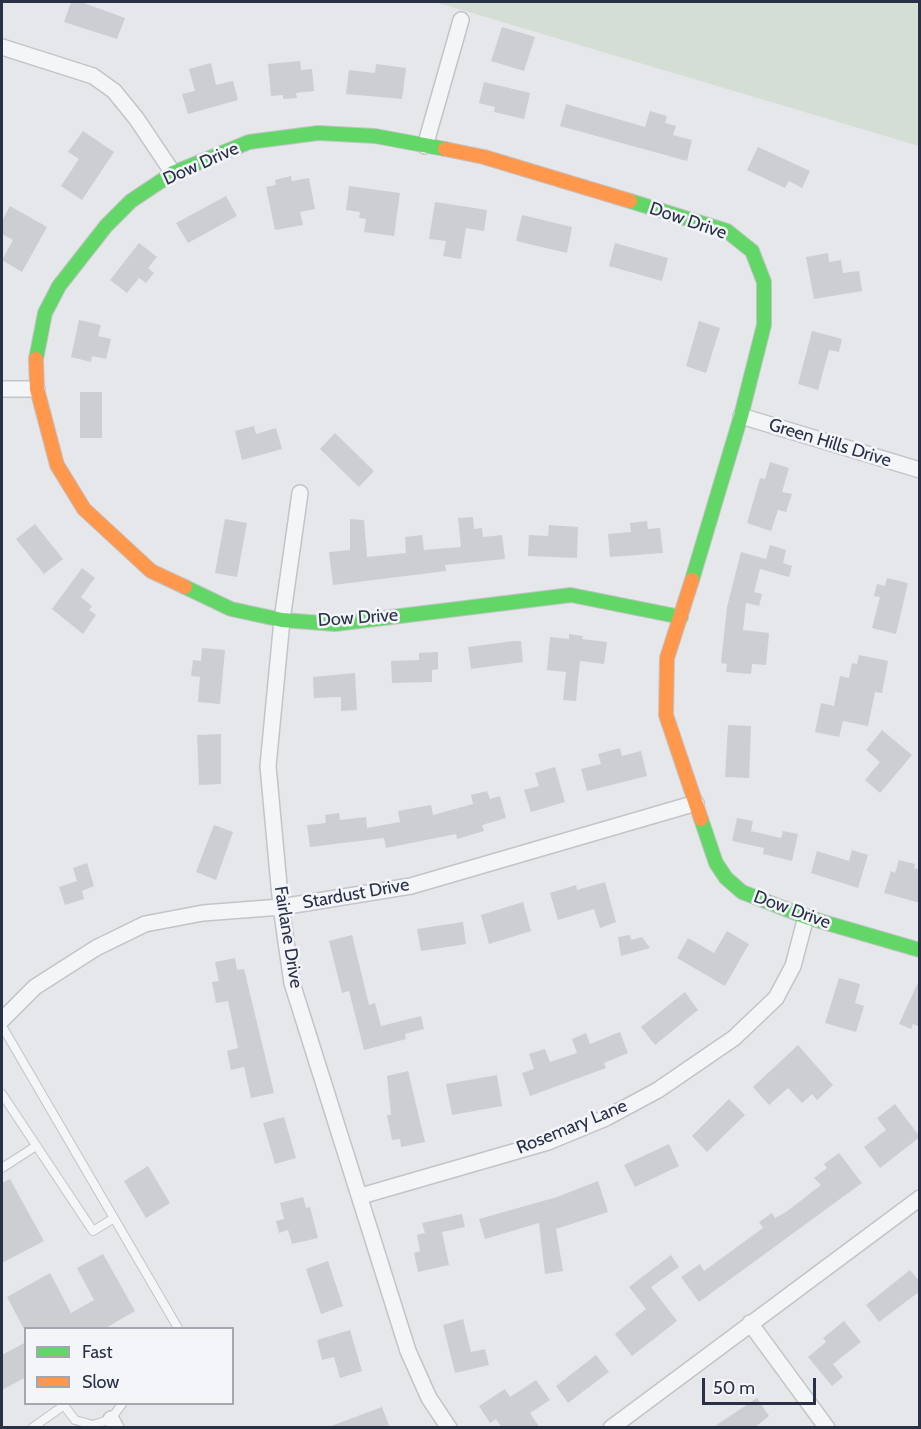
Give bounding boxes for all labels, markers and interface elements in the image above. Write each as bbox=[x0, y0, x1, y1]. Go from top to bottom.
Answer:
street label: Dow Drive bbox=[160, 138, 242, 190]
street label: Dow Drive bbox=[647, 198, 729, 244]
street label: Green Hills Drive bbox=[766, 414, 894, 472]
street label: Dow Drive bbox=[317, 604, 399, 632]
street label: Stardust Drive bbox=[301, 874, 411, 914]
street label: Fairlane Drive bbox=[269, 884, 307, 990]
street label: Dow Drive bbox=[751, 886, 833, 934]
street label: Rosemary Lane bbox=[514, 1095, 630, 1159]
legend bbox=[24, 1327, 234, 1405]
text: Fast bbox=[82, 1341, 113, 1363]
scale bar bbox=[705, 1366, 819, 1404]
text: Slow bbox=[82, 1371, 119, 1393]
text: 50 m bbox=[713, 1377, 755, 1399]

